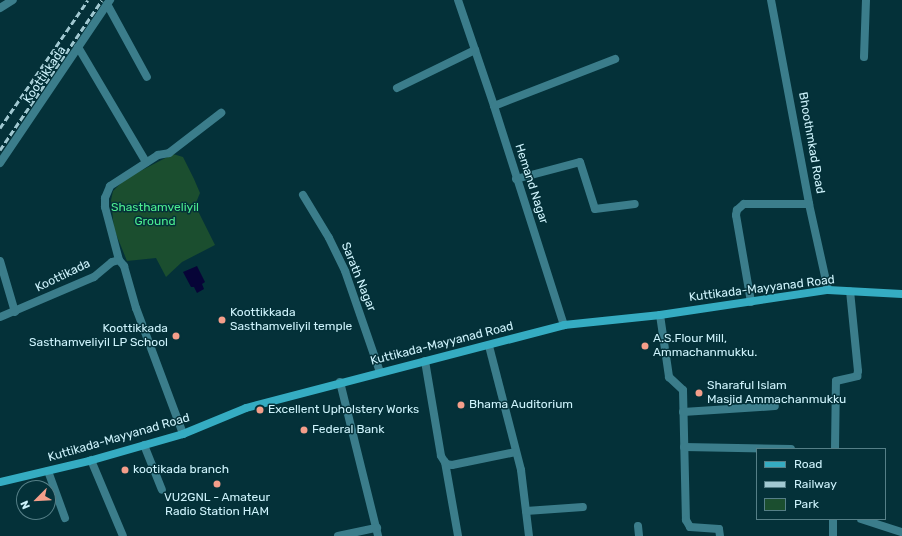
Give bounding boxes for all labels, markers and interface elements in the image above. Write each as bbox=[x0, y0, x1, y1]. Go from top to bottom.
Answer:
street label: Koottikkada bbox=[21, 44, 69, 106]
street label: Bhoothmkad Road bbox=[795, 91, 827, 195]
street label: Hemand Nagar bbox=[511, 142, 551, 226]
park label: Shasthamveliyil Ground bbox=[111, 201, 199, 229]
street label: Sarath Nagar bbox=[338, 240, 378, 314]
street label: Koottikada bbox=[33, 257, 93, 295]
street label: Kuttikada-Mayyanad Road bbox=[688, 273, 836, 305]
place label: Koottikkada Sasthamveliyil temple bbox=[230, 306, 353, 334]
marker: Koottikkada Sasthamveliyil temple bbox=[217, 315, 227, 325]
street label: Kuttikada-Mayyanad Road bbox=[369, 319, 515, 369]
place label: Koottikkada Sasthamveliyil LP School bbox=[29, 322, 168, 350]
marker: Koottikkada Sasthamveliyil LP School bbox=[171, 331, 181, 341]
place label: A.S.Flour Mill, Ammachanmukku. bbox=[653, 332, 757, 360]
marker: A.S.Flour Mill, Ammachanmukku. bbox=[640, 341, 650, 351]
place label: Sharaful Islam Masjid Ammachanmukku bbox=[707, 379, 847, 407]
marker: Sharaful Islam Masjid Ammachanmukku bbox=[694, 388, 704, 398]
place label: Bhama Auditorium bbox=[469, 398, 573, 412]
marker: Bhama Auditorium bbox=[456, 400, 466, 410]
place label: Excellent Upholstery Works bbox=[268, 403, 420, 417]
marker: Excellent Upholstery Works bbox=[255, 405, 265, 415]
street label: Kuttikada-Mayyanad Road bbox=[47, 411, 191, 465]
place label: Federal Bank bbox=[312, 423, 384, 437]
marker: Federal Bank bbox=[299, 425, 309, 435]
legend bbox=[756, 448, 886, 520]
text: Road bbox=[794, 457, 822, 471]
place label: kootikada branch bbox=[133, 463, 229, 477]
marker: kootikada branch bbox=[120, 465, 130, 475]
text: Railway bbox=[794, 477, 837, 491]
marker: VU2GNL - Amateur Radio Station HAM bbox=[212, 479, 222, 489]
north arrow bbox=[16, 480, 56, 520]
place label: VU2GNL - Amateur Radio Station HAM bbox=[164, 491, 270, 519]
text: Park bbox=[794, 497, 819, 511]
text: N bbox=[18, 498, 33, 511]

